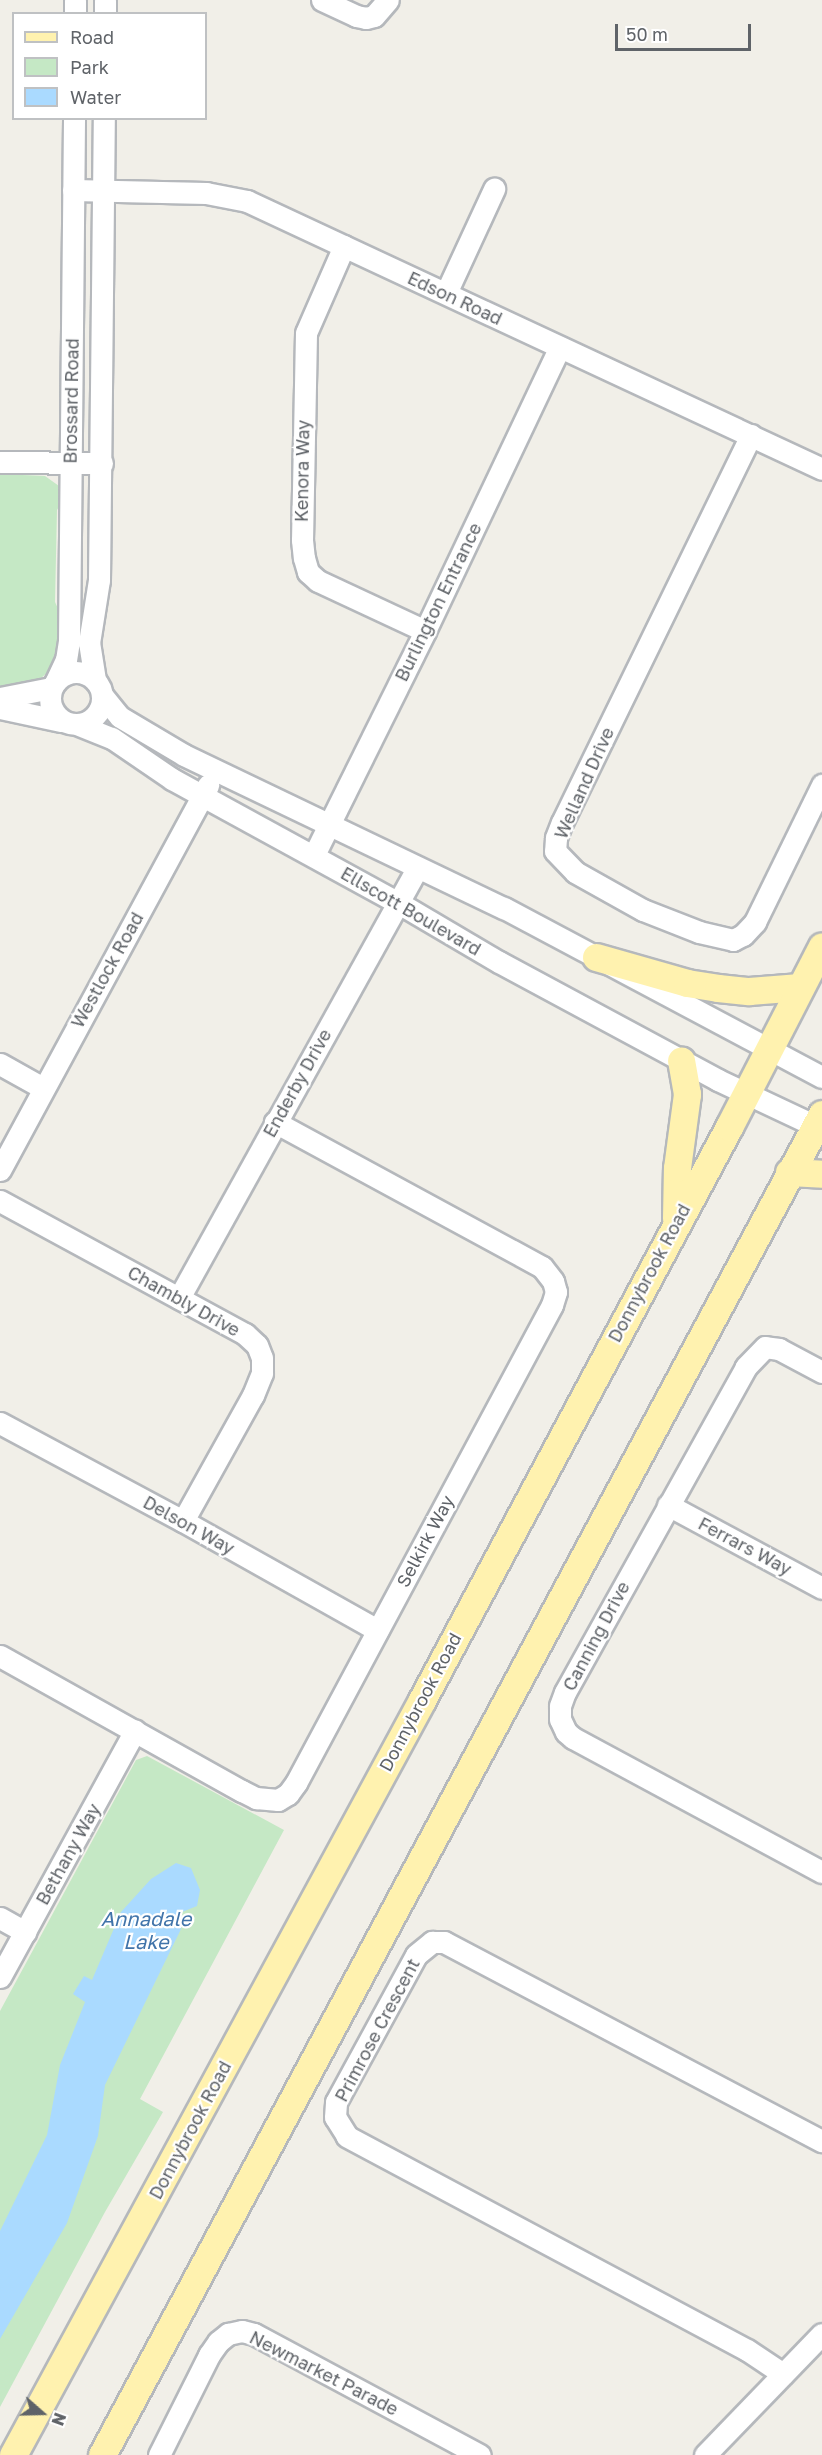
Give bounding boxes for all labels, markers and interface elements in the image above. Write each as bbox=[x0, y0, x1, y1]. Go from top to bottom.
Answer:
legend bbox=[12, 12, 207, 120]
scale bar bbox=[618, 12, 754, 50]
text: 50 m bbox=[626, 23, 668, 45]
text: Road bbox=[70, 26, 114, 48]
text: Park bbox=[70, 56, 109, 78]
text: Water bbox=[70, 86, 121, 108]
street label: Edson Road bbox=[404, 267, 506, 329]
street label: Brossard Road bbox=[59, 338, 83, 464]
street label: Kenora Way bbox=[290, 420, 314, 522]
street label: Burlington Entrance bbox=[390, 519, 486, 685]
street label: Welland Drive bbox=[550, 724, 618, 842]
street label: Ellscott Boulevard bbox=[337, 862, 485, 960]
street label: Westlock Road bbox=[66, 908, 148, 1032]
street label: Enderby Drive bbox=[258, 1025, 336, 1141]
street label: Donnybrook Road bbox=[603, 1200, 695, 1346]
street label: Chambly Drive bbox=[124, 1261, 244, 1341]
street label: Delson Way bbox=[140, 1491, 238, 1559]
street label: Selkirk Way bbox=[392, 1491, 458, 1591]
street label: Ferrars Way bbox=[695, 1512, 795, 1580]
street label: Canning Drive bbox=[558, 1578, 634, 1694]
street label: Donnybrook Road bbox=[374, 1629, 466, 1775]
street label: Bethany Way bbox=[31, 1799, 105, 1909]
water label: Annadale Lake bbox=[101, 1907, 191, 1954]
street label: Primrose Crescent bbox=[330, 1955, 424, 2105]
street label: Donnybrook Road bbox=[144, 2057, 236, 2203]
street label: Newmarket Parade bbox=[246, 2326, 402, 2420]
north arrow bbox=[12, 2383, 72, 2443]
text: N bbox=[47, 2410, 70, 2428]

